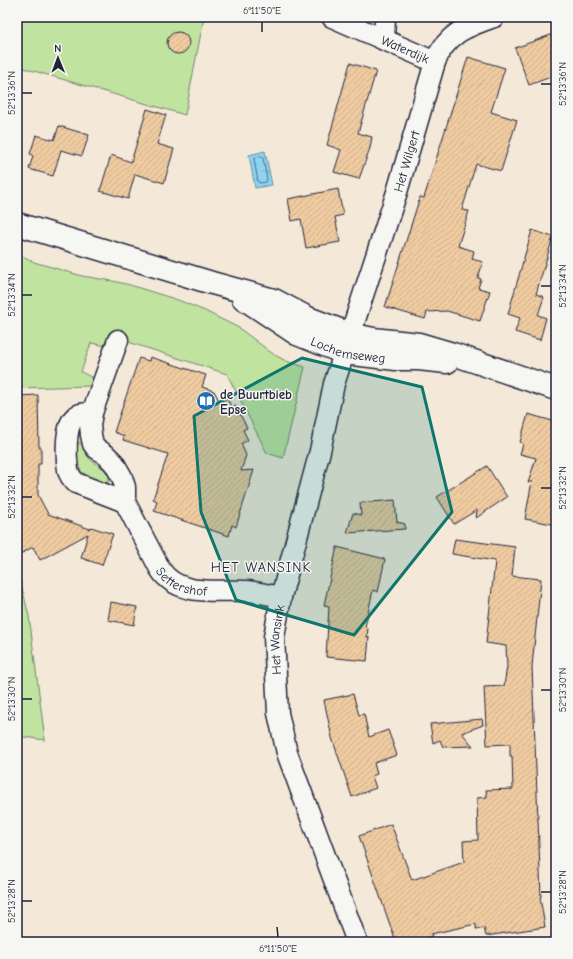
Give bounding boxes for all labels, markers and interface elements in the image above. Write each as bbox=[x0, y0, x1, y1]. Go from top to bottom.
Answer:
text: 6°11'50"E bbox=[243, 5, 281, 17]
street label: Waterdijk bbox=[379, 32, 432, 66]
north arrow bbox=[38, 38, 78, 78]
text: N bbox=[54, 42, 62, 55]
text: 52°13'36"N bbox=[557, 62, 569, 106]
text: 52°13'36"N bbox=[6, 71, 18, 115]
street label: Het Wilgert bbox=[390, 127, 422, 194]
text: 52°13'34"N bbox=[557, 264, 569, 308]
text: 52°13'34"N bbox=[6, 273, 18, 317]
street label: Lochemseweg bbox=[309, 333, 386, 365]
place label: de Buurtbieb Epse bbox=[220, 387, 292, 417]
library icon: de Buurtbieb Epse bbox=[195, 390, 217, 412]
text: 52°13'32"N bbox=[557, 466, 569, 510]
text: 52°13'32"N bbox=[6, 475, 18, 519]
district label: HET WANSINK bbox=[211, 559, 311, 576]
street label: Settershof bbox=[153, 564, 209, 598]
street label: Het Wansink bbox=[266, 603, 287, 675]
text: 52°13'30"N bbox=[557, 668, 569, 712]
text: 52°13'30"N bbox=[6, 677, 18, 721]
text: 52°13'28"N bbox=[557, 870, 569, 914]
text: 52°13'28"N bbox=[6, 879, 18, 923]
text: 6°11'50"E bbox=[259, 943, 297, 955]

